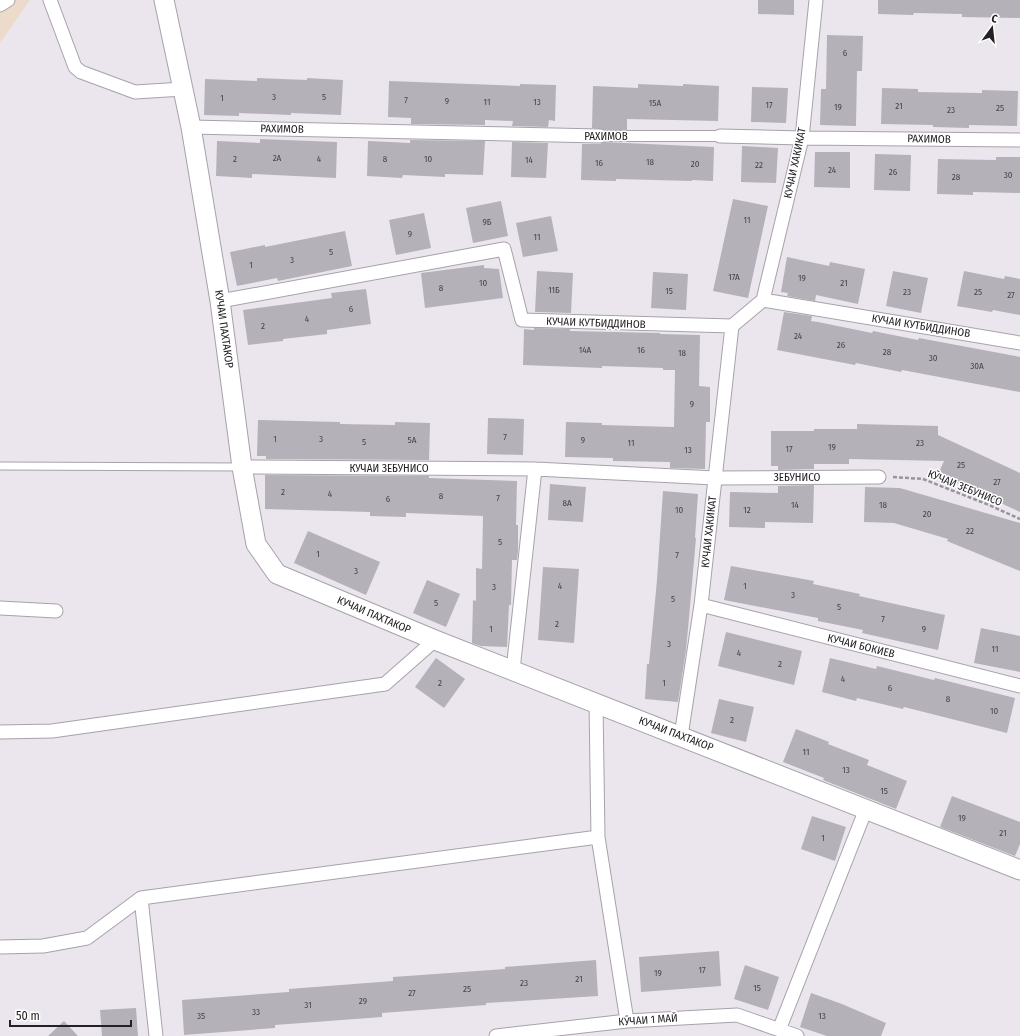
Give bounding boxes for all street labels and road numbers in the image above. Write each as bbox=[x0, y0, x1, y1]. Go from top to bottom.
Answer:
street label: РАХИМОВ bbox=[260, 122, 304, 136]
street label: КУЧАИ ХАКИКАТ bbox=[781, 125, 809, 200]
street label: РАХИМОВ bbox=[584, 130, 628, 143]
street label: РАХИМОВ bbox=[907, 132, 951, 146]
street label: КУЧАИ ПАХТАКОР bbox=[212, 289, 236, 369]
street label: КУЧАИ КУТБИДДИНОВ bbox=[871, 312, 971, 340]
street label: КУЧАИ КУТБИДДИНОВ bbox=[546, 315, 646, 331]
street label: КУЧАИ ЗЕБУНИСО bbox=[349, 462, 429, 475]
street label: КӮЧАИ ЗЕБУНИСО bbox=[926, 467, 1004, 509]
street label: ЗЕБУНИСО bbox=[774, 471, 821, 484]
street label: КУЧАИ ХАКИКАТ bbox=[699, 495, 719, 569]
street label: КУЧАИ ПАХТАКОР bbox=[335, 594, 413, 636]
street label: КУЧАИ БОКИЕВ bbox=[826, 631, 896, 661]
street label: КУЧАИ ПАХТАКОР bbox=[637, 714, 715, 754]
street label: КӮЧАИ 1 МАЙ bbox=[618, 1011, 678, 1029]

